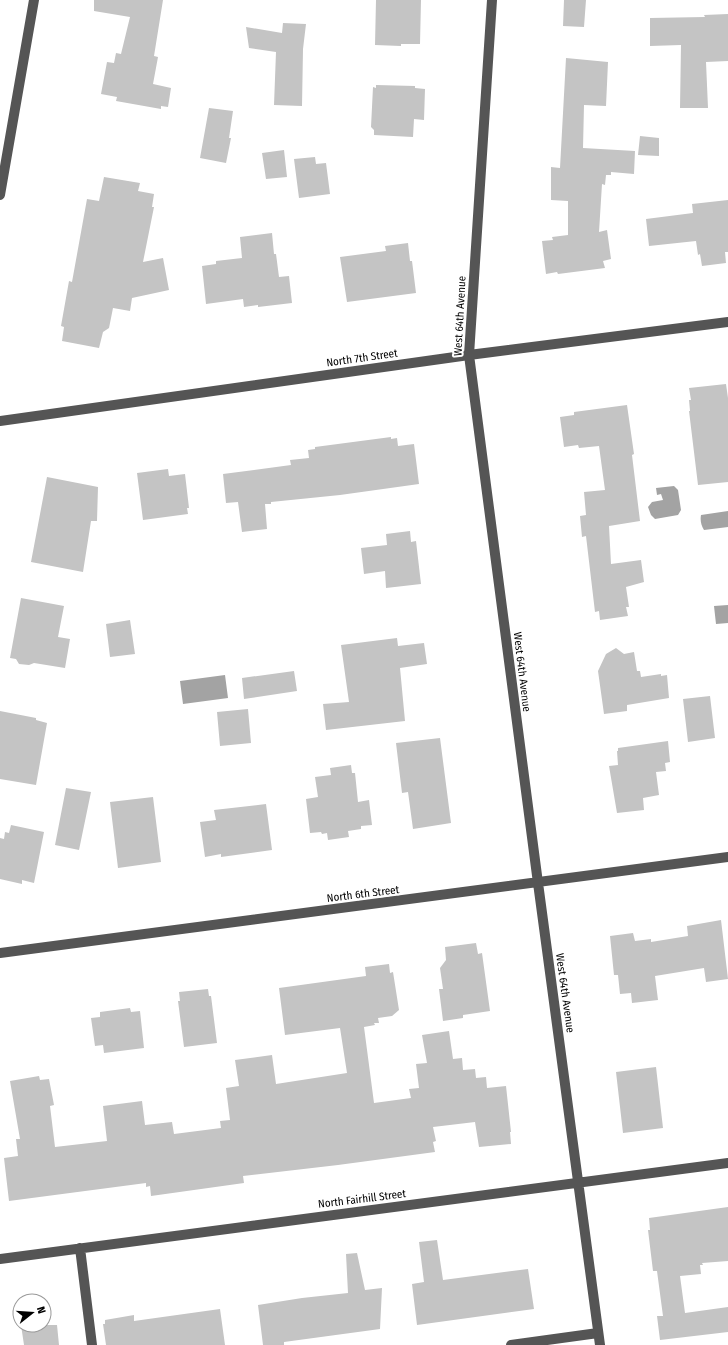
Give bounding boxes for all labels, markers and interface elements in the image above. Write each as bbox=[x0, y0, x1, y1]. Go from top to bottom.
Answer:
street label: West 64th Avenue bbox=[451, 276, 469, 356]
street label: North 7th Street bbox=[326, 347, 399, 369]
street label: West 64th Avenue bbox=[511, 631, 533, 713]
street label: North 6th Street bbox=[326, 883, 400, 905]
street label: West 64th Avenue bbox=[553, 952, 577, 1034]
street label: North Fairhill Street bbox=[317, 1187, 407, 1211]
north arrow bbox=[12, 1293, 52, 1333]
text: N bbox=[34, 1305, 48, 1315]

